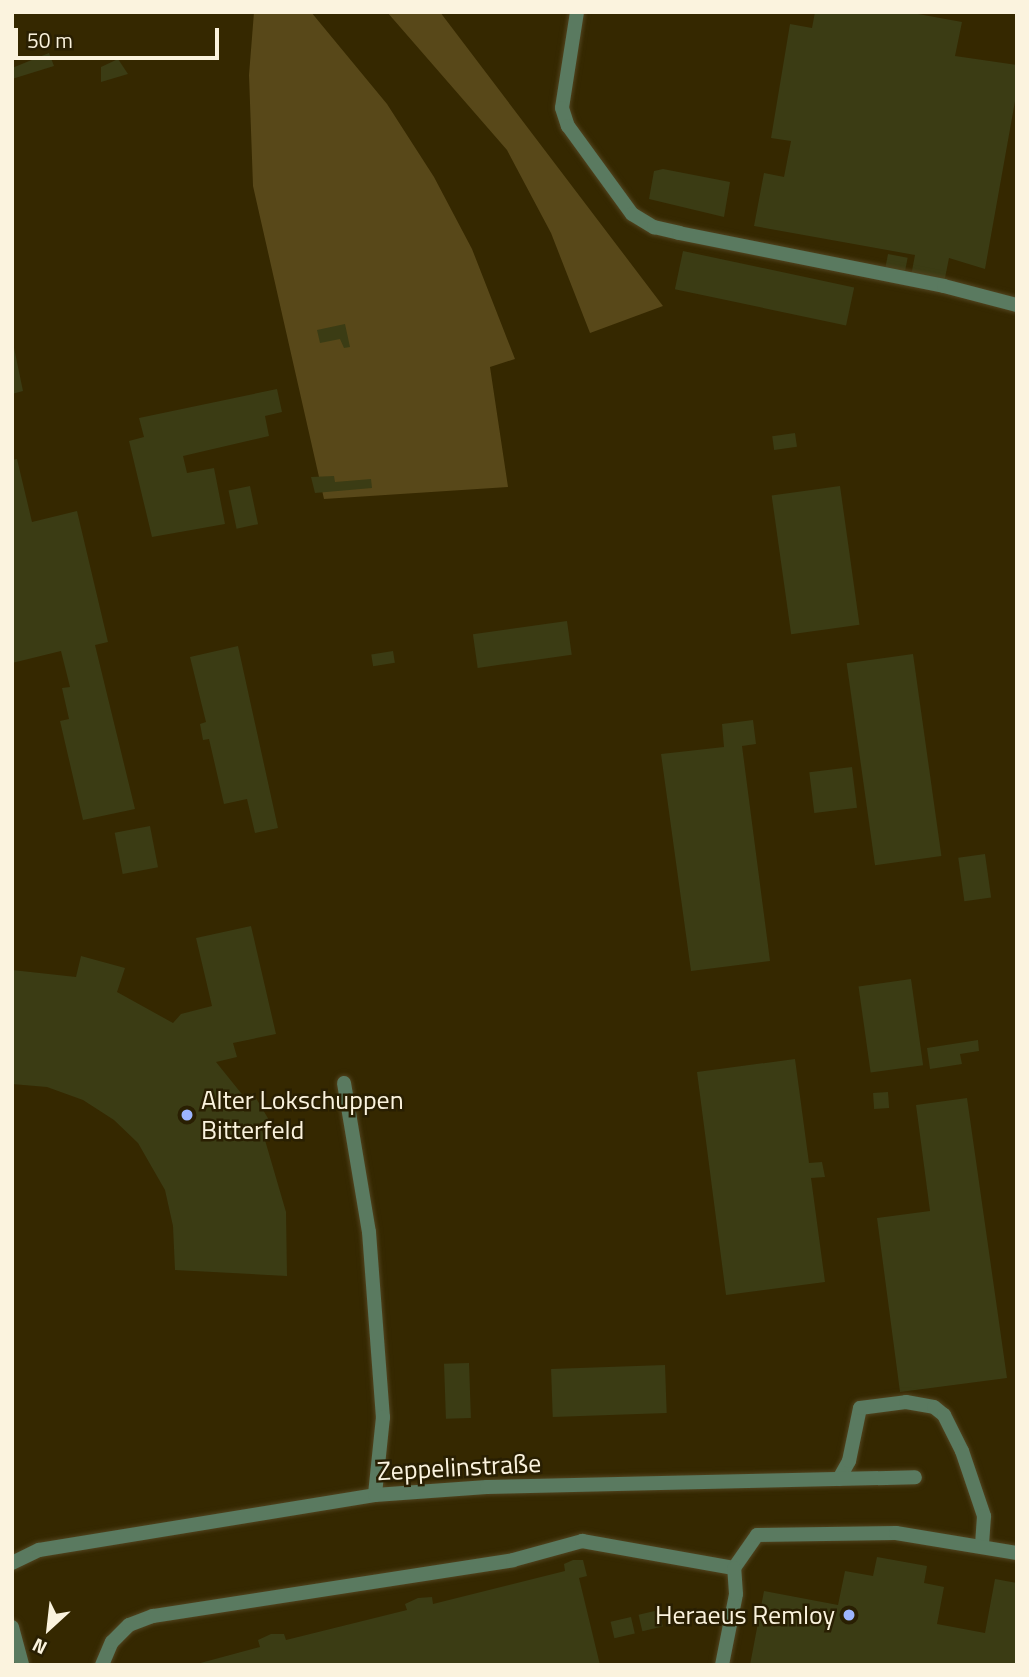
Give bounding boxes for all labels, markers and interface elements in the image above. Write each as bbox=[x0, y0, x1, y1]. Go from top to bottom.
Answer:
scale bar bbox=[18, 14, 222, 58]
text: 50 m bbox=[27, 24, 73, 56]
place label: Alter Lokschuppen Bitterfeld bbox=[201, 1084, 404, 1146]
marker: Alter Lokschuppen Bitterfeld bbox=[179, 1107, 195, 1123]
street label: Zeppelinstraße bbox=[376, 1447, 542, 1487]
north arrow bbox=[14, 1593, 84, 1663]
place label: Heraeus Remloy bbox=[655, 1599, 835, 1631]
marker: Heraeus Remloy bbox=[841, 1607, 857, 1623]
text: N bbox=[27, 1631, 52, 1663]

